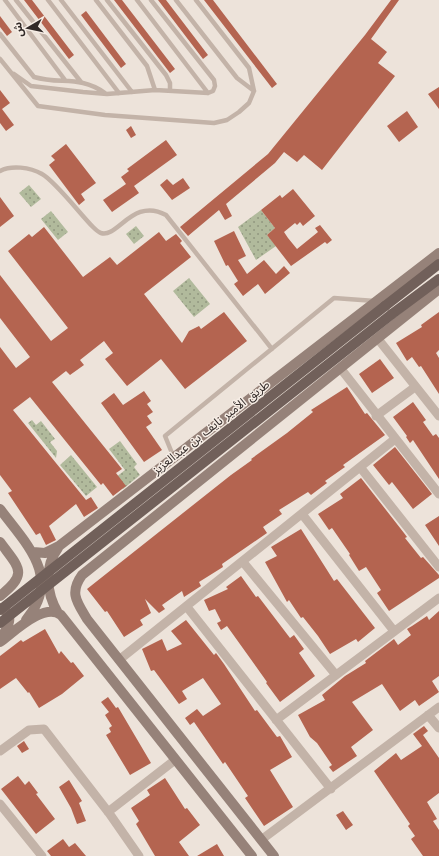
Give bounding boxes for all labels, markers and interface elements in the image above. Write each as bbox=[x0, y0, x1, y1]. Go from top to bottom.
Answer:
north arrow bbox=[8, 8, 48, 48]
text: ش bbox=[11, 21, 26, 38]
street label: طريق الأمير نايف بن عبدالعزيز bbox=[149, 377, 273, 478]

